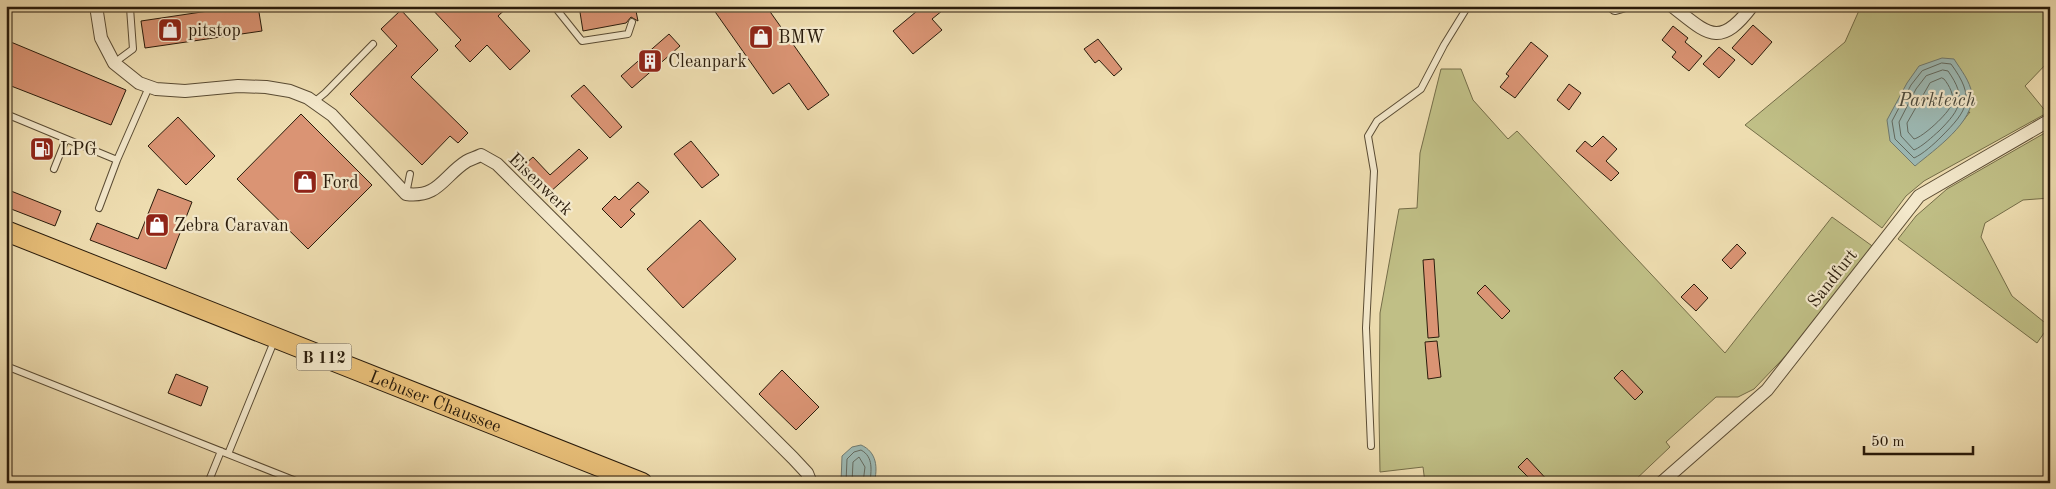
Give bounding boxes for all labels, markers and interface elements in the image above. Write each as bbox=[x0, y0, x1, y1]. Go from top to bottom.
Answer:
shop icon: pitstop bbox=[157, 17, 183, 43]
place label: pitstop bbox=[188, 22, 241, 40]
shop icon: BMW bbox=[748, 24, 774, 50]
place label: BMW bbox=[778, 29, 825, 47]
building icon: Cleanpark bbox=[637, 48, 663, 74]
place label: Cleanpark bbox=[668, 53, 747, 71]
water label: Parkteich bbox=[1897, 92, 1976, 111]
fuel station icon: LPG bbox=[29, 136, 55, 162]
place label: LPG bbox=[60, 141, 97, 159]
street label: Eisenwerk bbox=[505, 150, 576, 219]
shop icon: Ford bbox=[292, 169, 318, 195]
place label: Ford bbox=[322, 174, 359, 192]
shop icon: Zebra Caravan bbox=[144, 212, 170, 238]
place label: Zebra Caravan bbox=[174, 217, 289, 235]
street label: Sandfurt bbox=[1805, 246, 1861, 311]
road number: B 112 bbox=[296, 344, 352, 371]
street label: Lebuser Chaussee bbox=[367, 368, 504, 436]
scale bar bbox=[1864, 424, 1972, 456]
text: 50 m bbox=[1871, 435, 1905, 450]

